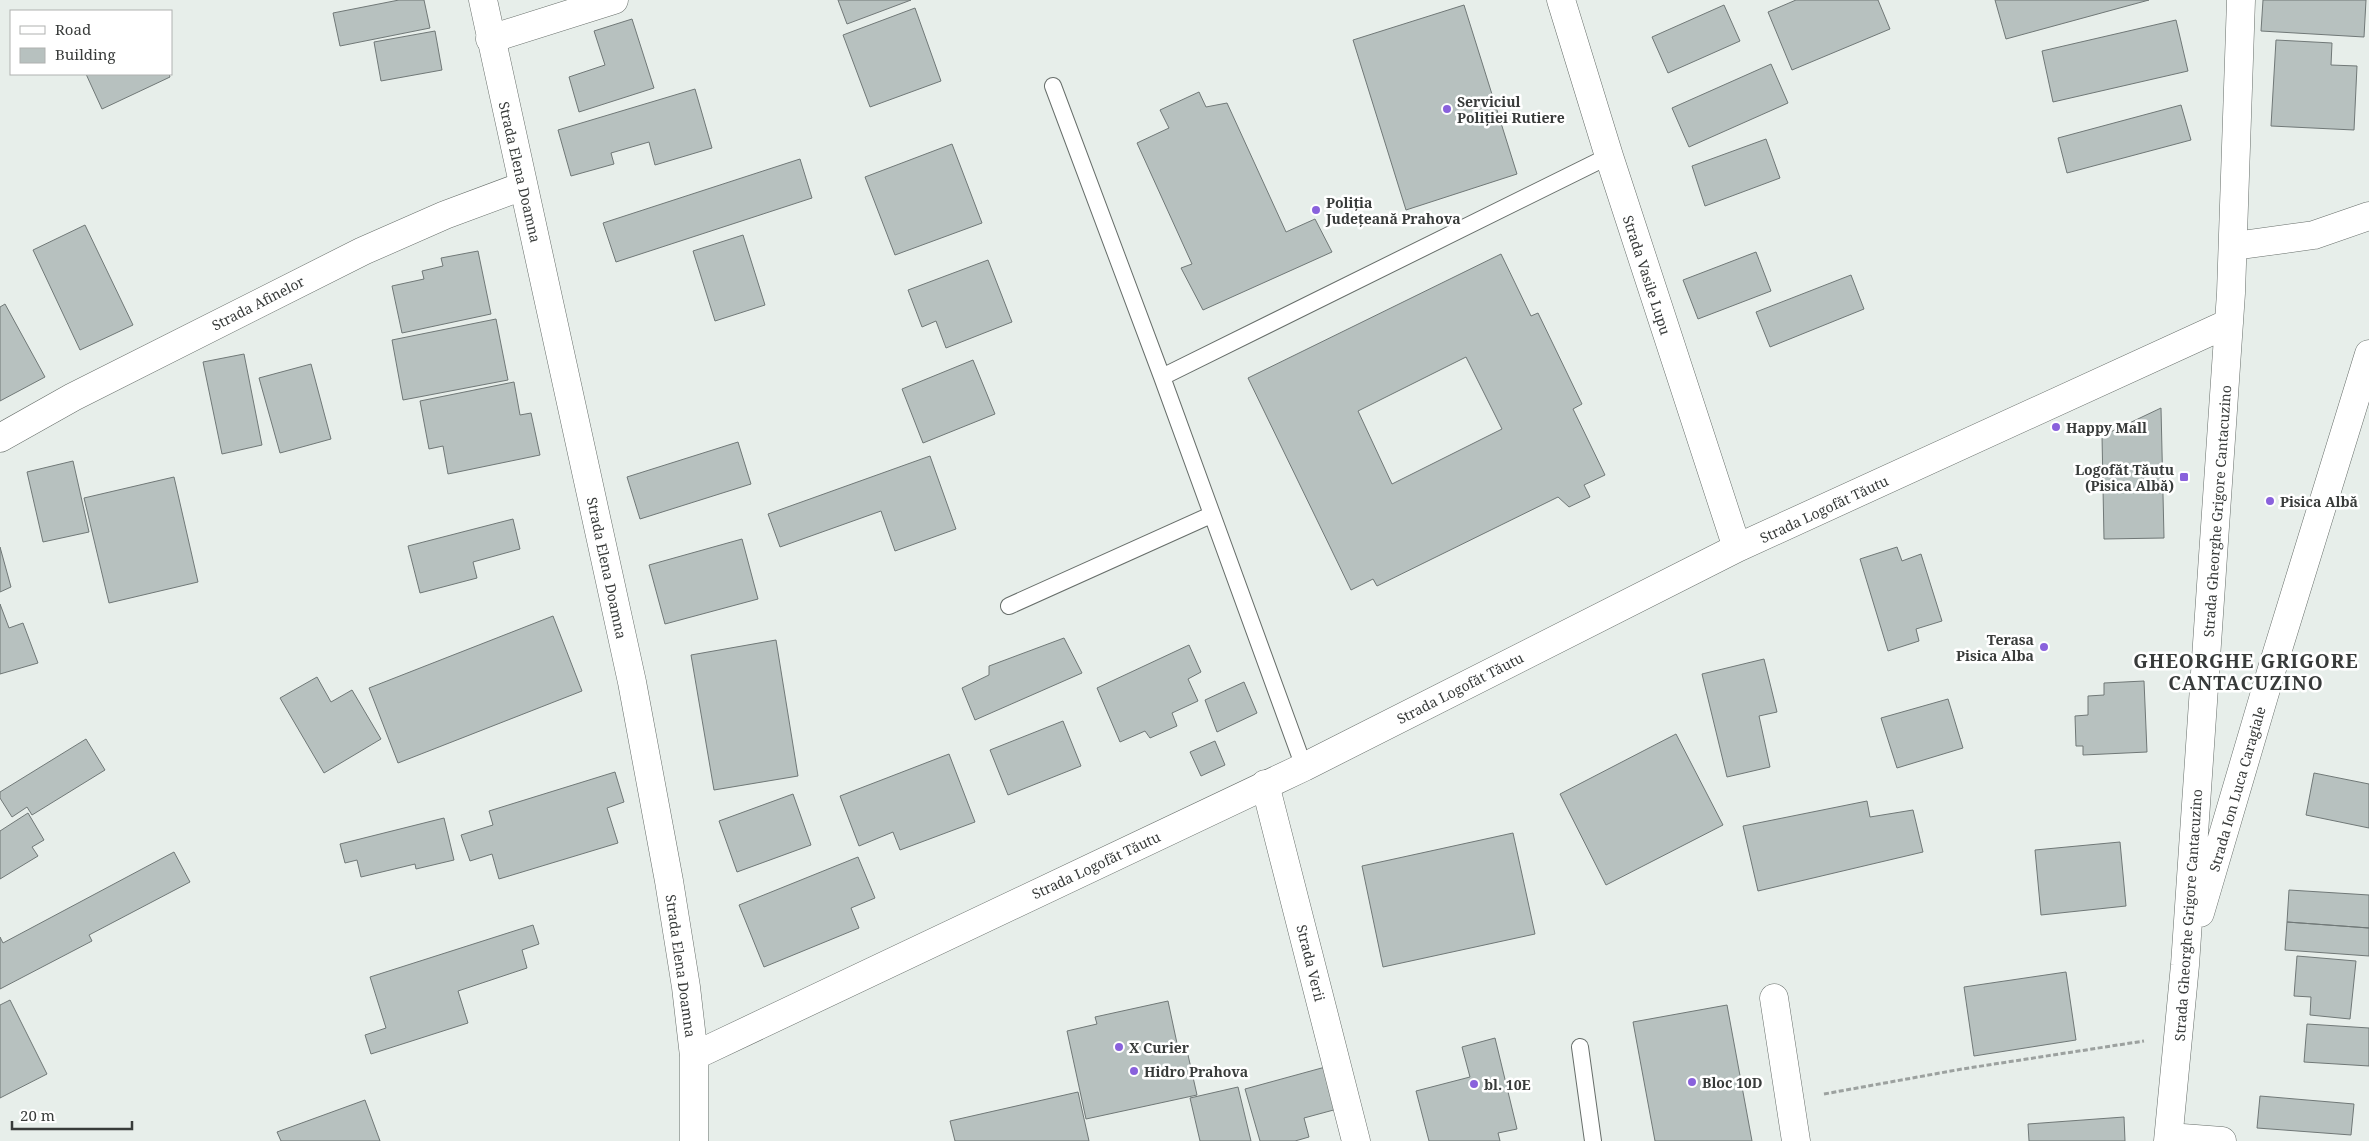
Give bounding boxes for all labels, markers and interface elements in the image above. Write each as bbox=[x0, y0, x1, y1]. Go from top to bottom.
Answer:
legend bbox=[10, 10, 172, 75]
text: Road bbox=[55, 19, 91, 39]
text: Building bbox=[55, 44, 116, 64]
place label: Serviciul Poliției Rutiere bbox=[1457, 92, 1565, 127]
street label: Strada Elena Doamna bbox=[495, 100, 546, 245]
marker: Serviciul Poliției Rutiere bbox=[1441, 103, 1453, 115]
place label: Poliția Județeană Prahova bbox=[1325, 193, 1461, 228]
marker: Poliția Județeană Prahova bbox=[1310, 204, 1322, 216]
street label: Strada Vasile Lupu bbox=[1619, 213, 1675, 337]
street label: Strada Afinelor bbox=[208, 271, 308, 335]
street label: Strada Gheorghe Grigore Cantacuzino bbox=[2199, 384, 2235, 638]
place label: Happy Mall bbox=[2066, 418, 2147, 437]
marker: Happy Mall bbox=[2050, 421, 2062, 433]
place label: Logofăt Tăutu (Pisica Albă) bbox=[2075, 460, 2174, 495]
street label: Strada Logofăt Tăutu bbox=[1757, 471, 1891, 547]
marker: Logofăt Tăutu (Pisica Albă) bbox=[2178, 471, 2190, 483]
place label: Pisica Albă bbox=[2280, 492, 2358, 511]
street label: Strada Elena Doamna bbox=[583, 495, 631, 641]
marker: Pisica Albă bbox=[2264, 495, 2276, 507]
place label: Terasa Pisica Alba bbox=[1956, 630, 2034, 665]
marker: Terasa Pisica Alba bbox=[2038, 641, 2050, 653]
street label: Strada Logofăt Tăutu bbox=[1393, 648, 1527, 728]
district label: GHEORGHE GRIGORE CANTACUZINO bbox=[2133, 648, 2359, 696]
street label: Strada Ion Luca Caragiale bbox=[2204, 704, 2270, 874]
street label: Strada Gheorghe Grigore Cantacuzino bbox=[2170, 788, 2206, 1042]
street label: Strada Logofăt Tăutu bbox=[1029, 827, 1163, 903]
street label: Strada Elena Doamna bbox=[662, 893, 700, 1039]
street label: Strada Verii bbox=[1292, 923, 1330, 1004]
place label: X Curier bbox=[1129, 1038, 1190, 1057]
marker: X Curier bbox=[1113, 1041, 1125, 1053]
place label: Hidro Prahova bbox=[1144, 1062, 1248, 1081]
marker: Hidro Prahova bbox=[1128, 1065, 1140, 1077]
place label: Bloc 10D bbox=[1702, 1073, 1763, 1092]
place label: bl. 10E bbox=[1484, 1075, 1531, 1094]
marker: Bloc 10D bbox=[1686, 1076, 1698, 1088]
marker: bl. 10E bbox=[1468, 1078, 1480, 1090]
scale bar bbox=[12, 1098, 132, 1130]
text: 20 m bbox=[20, 1105, 55, 1125]

